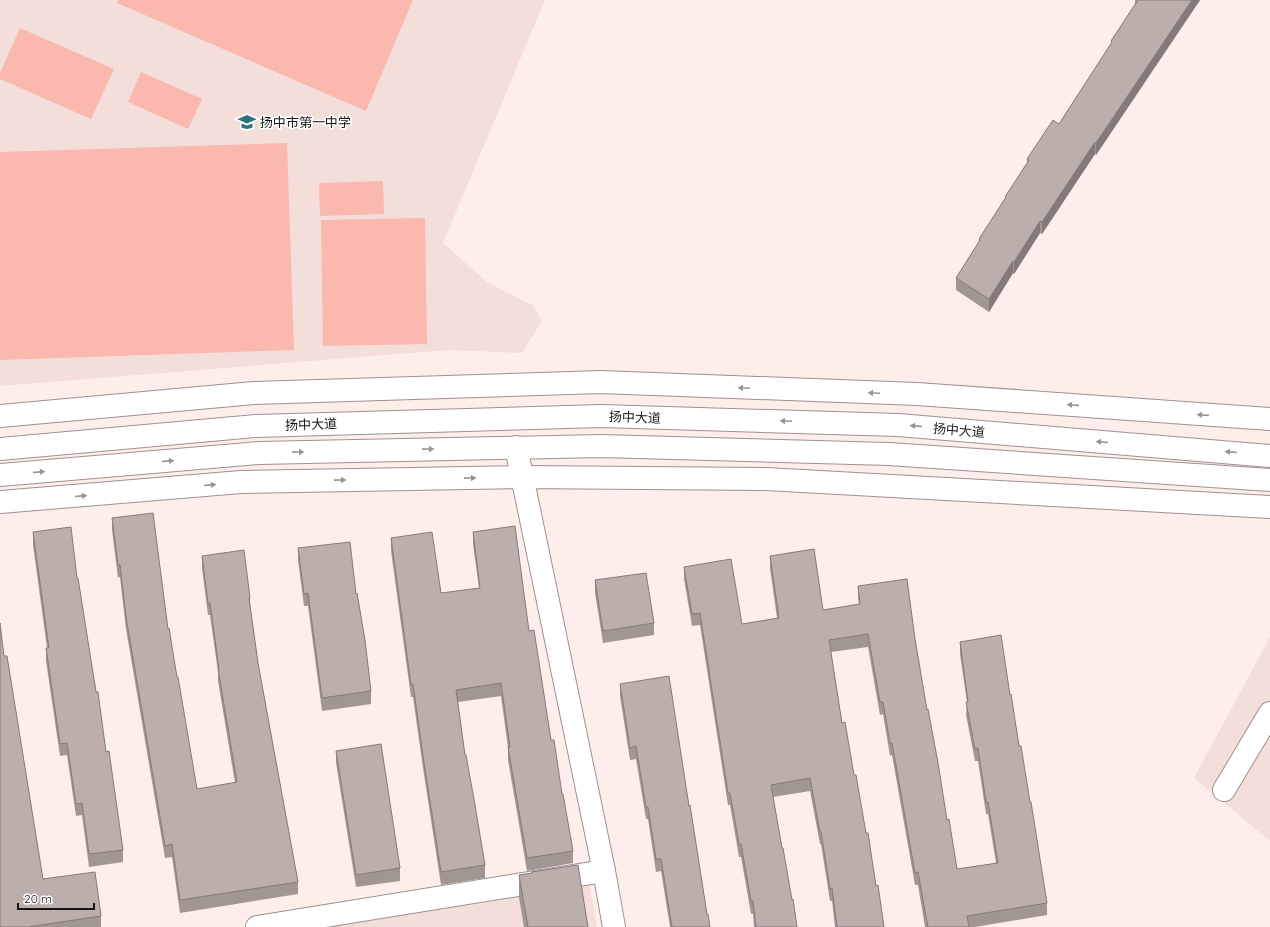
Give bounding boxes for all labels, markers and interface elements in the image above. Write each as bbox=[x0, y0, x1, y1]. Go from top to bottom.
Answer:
school or university icon: 扬中市第一中学 bbox=[237, 112, 257, 132]
place label: 扬中市第一中学 bbox=[260, 114, 351, 130]
one-way arrow bbox=[737, 385, 750, 391]
one-way arrow bbox=[868, 389, 880, 396]
one-way arrow bbox=[1067, 402, 1080, 409]
street label: 扬中大道 bbox=[609, 408, 661, 426]
one-way arrow bbox=[1197, 411, 1209, 418]
street label: 扬中大道 bbox=[285, 415, 337, 433]
one-way arrow bbox=[780, 418, 792, 425]
street label: 扬中大道 bbox=[932, 420, 986, 440]
one-way arrow bbox=[910, 423, 922, 430]
one-way arrow bbox=[1096, 438, 1108, 445]
one-way arrow bbox=[422, 446, 435, 452]
one-way arrow bbox=[292, 449, 305, 455]
one-way arrow bbox=[1225, 449, 1237, 456]
one-way arrow bbox=[162, 457, 174, 464]
one-way arrow bbox=[33, 468, 45, 475]
one-way arrow bbox=[464, 475, 477, 481]
one-way arrow bbox=[334, 477, 347, 483]
one-way arrow bbox=[204, 481, 216, 488]
one-way arrow bbox=[75, 492, 87, 499]
scale bar bbox=[18, 885, 94, 911]
text: 20 m bbox=[24, 891, 52, 906]

